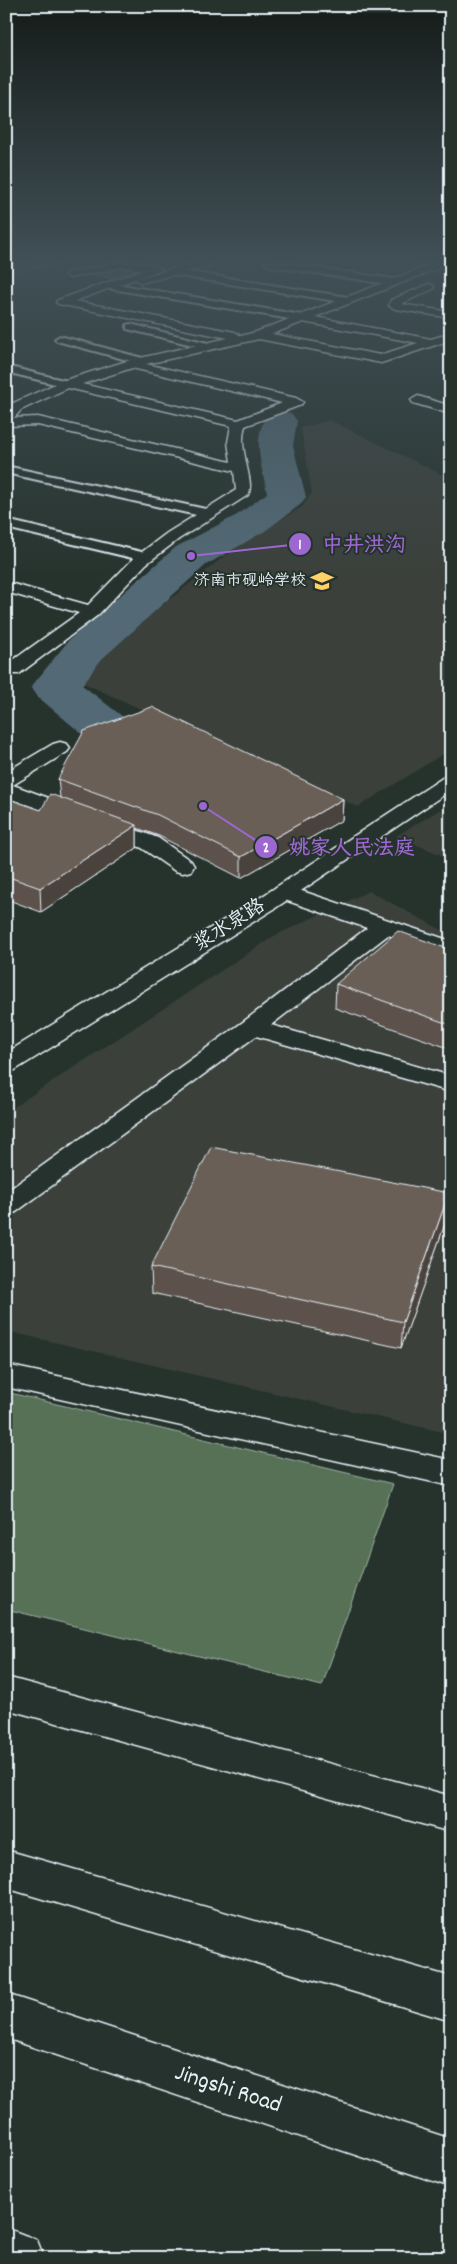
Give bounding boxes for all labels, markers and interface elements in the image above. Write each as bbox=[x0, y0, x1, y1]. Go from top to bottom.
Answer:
callout: 中井洪沟 bbox=[287, 526, 416, 562]
text: 中井洪沟 bbox=[322, 532, 406, 562]
text: 1 bbox=[298, 535, 302, 557]
school or university icon: 济南市砚岭学校 bbox=[309, 568, 335, 594]
place label: 济南市砚岭学校 bbox=[194, 570, 306, 593]
callout: 姚家人民法庭 bbox=[254, 829, 425, 865]
text: 姚家人民法庭 bbox=[289, 835, 415, 865]
text: 2 bbox=[263, 838, 269, 860]
street label: 浆水泉路 bbox=[189, 892, 272, 959]
street label: Jingshi Road bbox=[170, 2057, 286, 2123]

